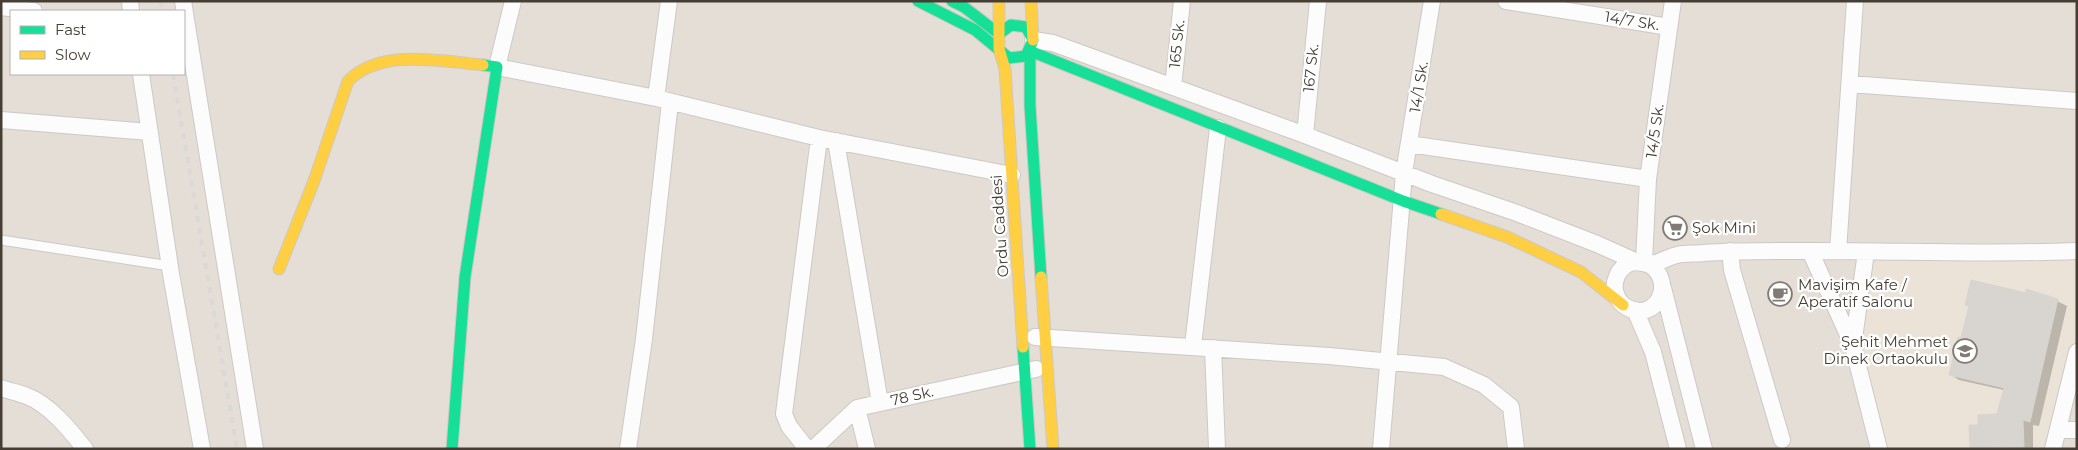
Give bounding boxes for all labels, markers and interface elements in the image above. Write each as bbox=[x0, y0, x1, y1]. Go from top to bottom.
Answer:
street label: 14/7 Sk. bbox=[1603, 7, 1661, 34]
legend bbox=[10, 10, 185, 75]
street label: 165 Sk. bbox=[1165, 19, 1188, 69]
text: Fast bbox=[55, 20, 86, 39]
street label: 167 Sk. bbox=[1299, 43, 1322, 93]
text: Slow bbox=[55, 45, 91, 64]
street label: 14/1 Sk. bbox=[1405, 60, 1432, 114]
street label: 14/5 Sk. bbox=[1641, 103, 1668, 159]
street label: Ordu Caddesi bbox=[986, 174, 1013, 278]
supermarket icon: Şok Mini bbox=[1662, 215, 1688, 241]
place label: Şok Mini bbox=[1692, 218, 1756, 237]
place label: Mavişim Kafe / Aperatif Salonu bbox=[1798, 275, 1913, 311]
cafe icon: Mavişim Kafe / Aperatif Salonu bbox=[1767, 281, 1793, 307]
place label: Şehit Mehmet Dinek Ortaokulu bbox=[1824, 332, 1948, 368]
school or university icon: Şehit Mehmet Dinek Ortaokulu bbox=[1952, 338, 1978, 364]
street label: 78 Sk. bbox=[889, 381, 935, 410]

